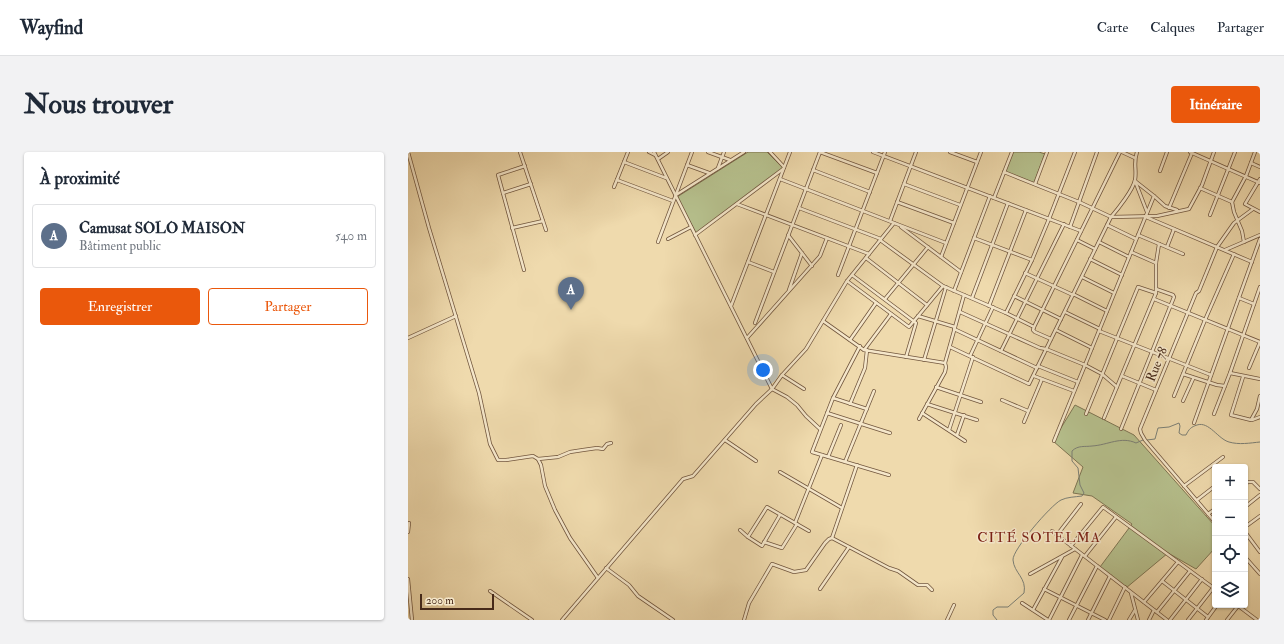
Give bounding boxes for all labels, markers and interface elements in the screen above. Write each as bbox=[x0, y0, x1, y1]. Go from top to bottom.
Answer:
text: Wayfind bbox=[20, 16, 83, 40]
text: Carte bbox=[1097, 19, 1128, 36]
text: Calques bbox=[1150, 19, 1195, 36]
text: Partager bbox=[1217, 19, 1264, 36]
button: Itinéraire bbox=[1171, 86, 1260, 123]
text: Nous trouver bbox=[24, 87, 173, 122]
text: À proximité bbox=[40, 168, 120, 189]
text: Camusat SOLO MAISON bbox=[79, 219, 245, 238]
text: A bbox=[50, 228, 58, 244]
text: 540 m bbox=[335, 228, 367, 244]
text: Bâtiment public bbox=[79, 238, 161, 254]
pin: A bbox=[558, 277, 584, 310]
button: Enregistrer bbox=[40, 288, 200, 325]
button: Partager bbox=[208, 288, 368, 325]
street label: Rue 78 bbox=[1143, 345, 1171, 384]
your location bbox=[753, 360, 773, 380]
map controls bbox=[1212, 464, 1248, 608]
button: + bbox=[1212, 464, 1248, 500]
button: − bbox=[1212, 500, 1248, 536]
district label: CITÉ SOTELMA bbox=[977, 529, 1101, 546]
button: locate bbox=[1212, 536, 1248, 572]
button: layers bbox=[1212, 572, 1248, 608]
scale bar bbox=[420, 592, 494, 611]
text: 200 m bbox=[426, 594, 454, 607]

